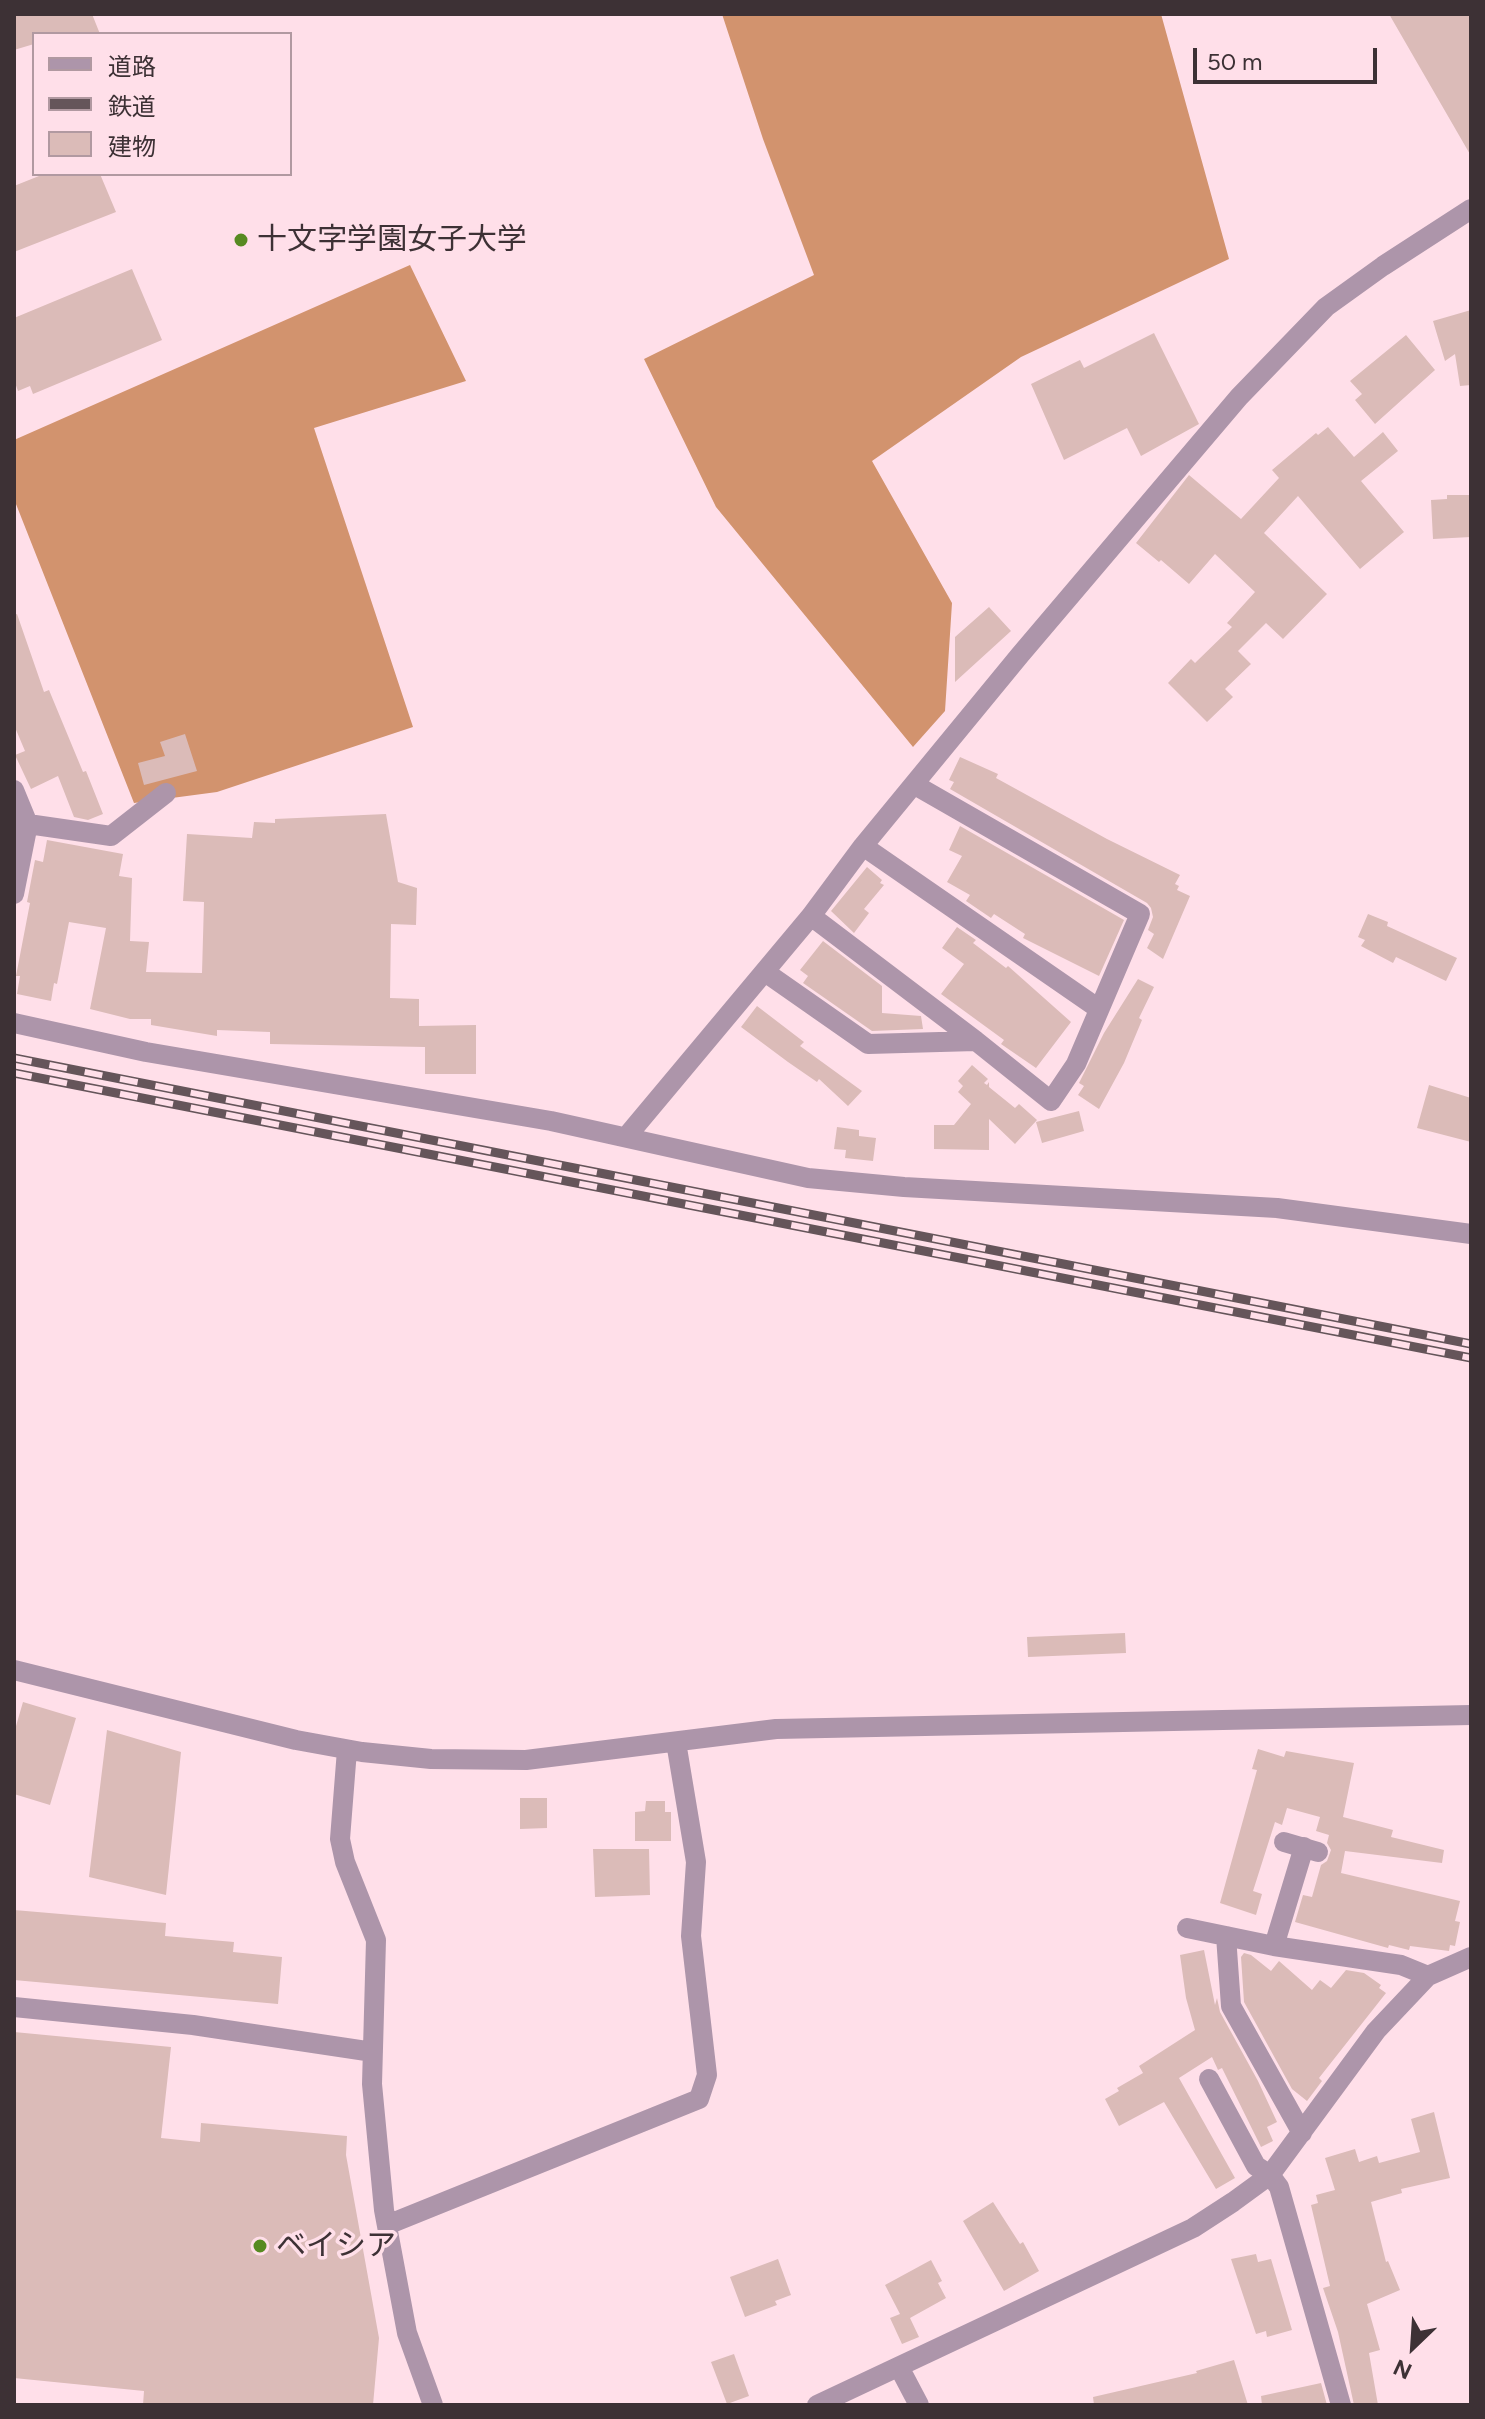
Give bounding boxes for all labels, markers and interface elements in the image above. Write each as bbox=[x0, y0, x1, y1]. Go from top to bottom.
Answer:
legend bbox=[32, 32, 292, 176]
scale bar bbox=[1197, 32, 1381, 82]
text: 50 m bbox=[1207, 47, 1263, 76]
text: 道路 bbox=[108, 52, 156, 81]
text: 鉄道 bbox=[108, 92, 156, 121]
text: 建物 bbox=[108, 132, 156, 161]
place label: 十文字学園女子大学 bbox=[257, 222, 527, 258]
marker: 十文字学園女子大学 bbox=[232, 231, 250, 249]
place label: ベイシア bbox=[276, 2228, 396, 2264]
marker: ベイシア bbox=[251, 2237, 269, 2255]
north arrow bbox=[1373, 2307, 1453, 2387]
text: N bbox=[1389, 2353, 1416, 2385]

